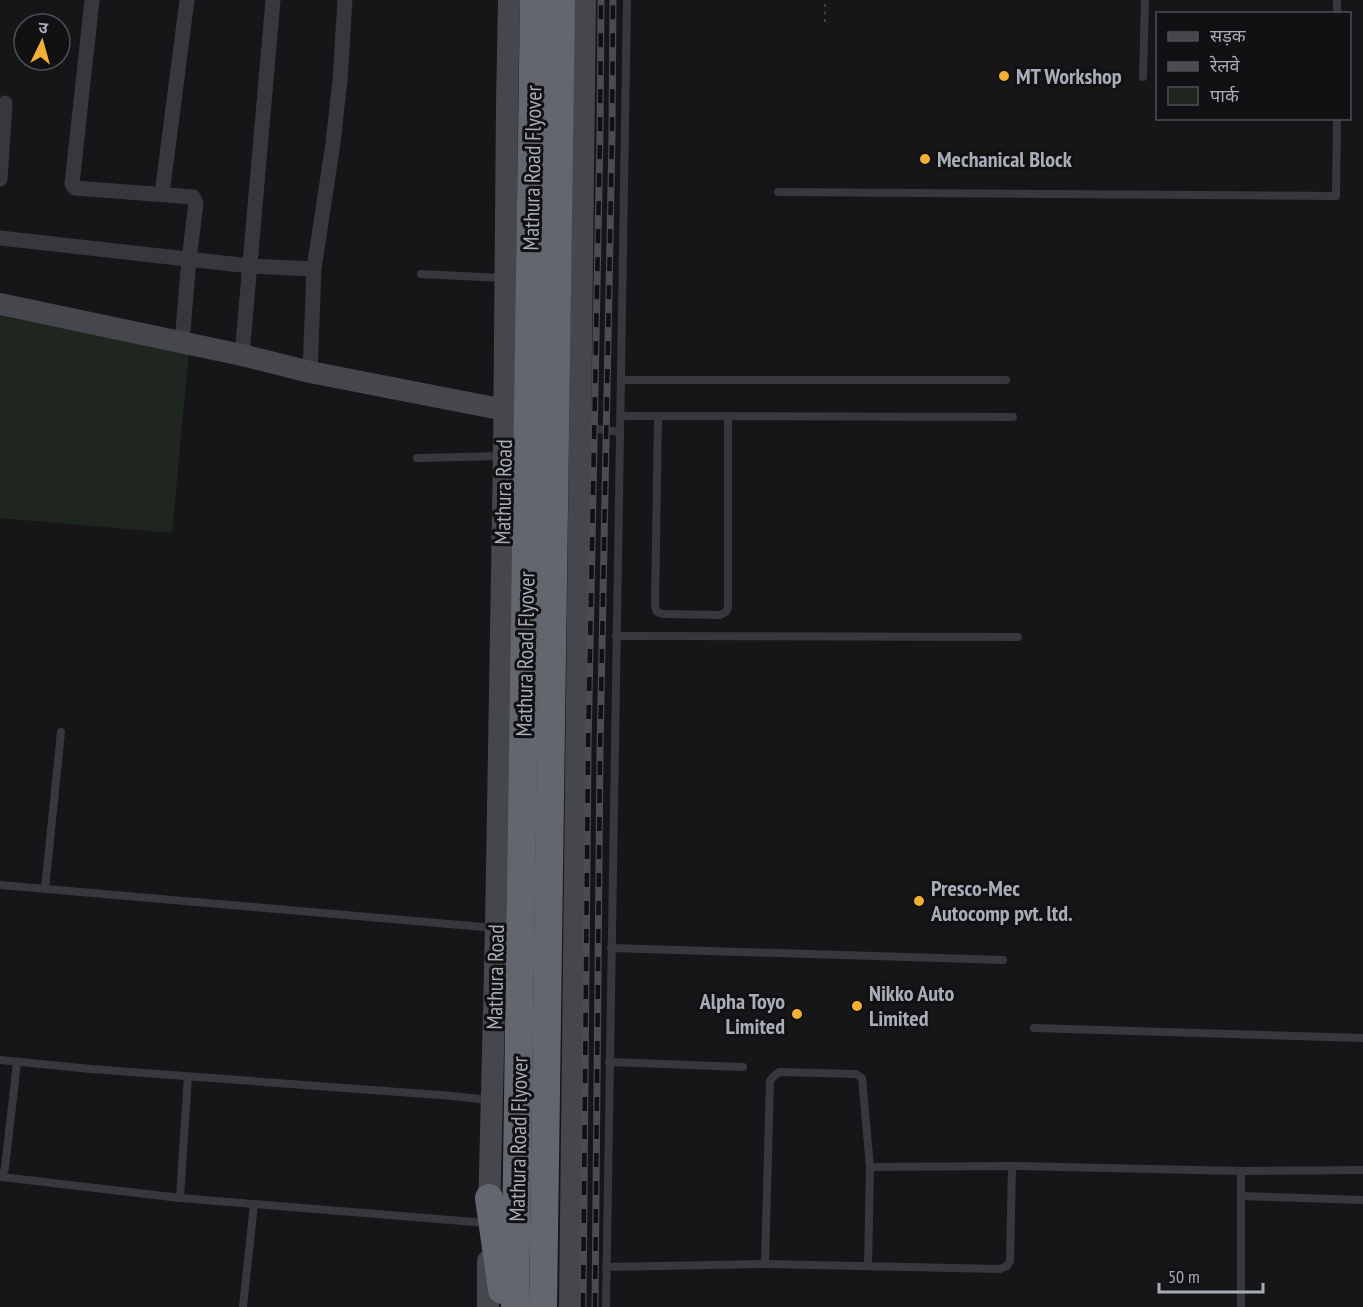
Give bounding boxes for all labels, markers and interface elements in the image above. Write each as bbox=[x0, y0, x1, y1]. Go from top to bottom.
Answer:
north arrow bbox=[12, 12, 72, 72]
legend bbox=[1156, 12, 1351, 120]
text: उ bbox=[38, 17, 49, 37]
text: सड़क bbox=[1210, 24, 1247, 47]
text: रेलवे bbox=[1209, 54, 1241, 77]
place label: MT Workshop bbox=[1016, 62, 1122, 90]
marker: MT Workshop bbox=[997, 69, 1011, 83]
text: पार्क bbox=[1210, 84, 1240, 107]
street label: Mathura Road Flyover bbox=[517, 85, 547, 251]
place label: Mechanical Block bbox=[937, 145, 1073, 173]
marker: Mechanical Block bbox=[918, 152, 932, 166]
street label: Mathura Road bbox=[488, 439, 518, 545]
street label: Mathura Road Flyover bbox=[510, 571, 540, 737]
place label: Presco-Mec Autocomp pvt. ltd. bbox=[930, 874, 1073, 927]
marker: Presco-Mec Autocomp pvt. ltd. bbox=[912, 894, 926, 908]
street label: Mathura Road bbox=[480, 924, 510, 1030]
place label: Nikko Auto Limited bbox=[869, 979, 955, 1032]
place label: Alpha Toyo Limited bbox=[699, 987, 785, 1040]
marker: Nikko Auto Limited bbox=[850, 999, 864, 1013]
marker: Alpha Toyo Limited bbox=[790, 1007, 804, 1021]
street label: Mathura Road Flyover bbox=[503, 1056, 533, 1222]
scale bar bbox=[1159, 1256, 1262, 1294]
text: 50 m bbox=[1168, 1265, 1200, 1288]

